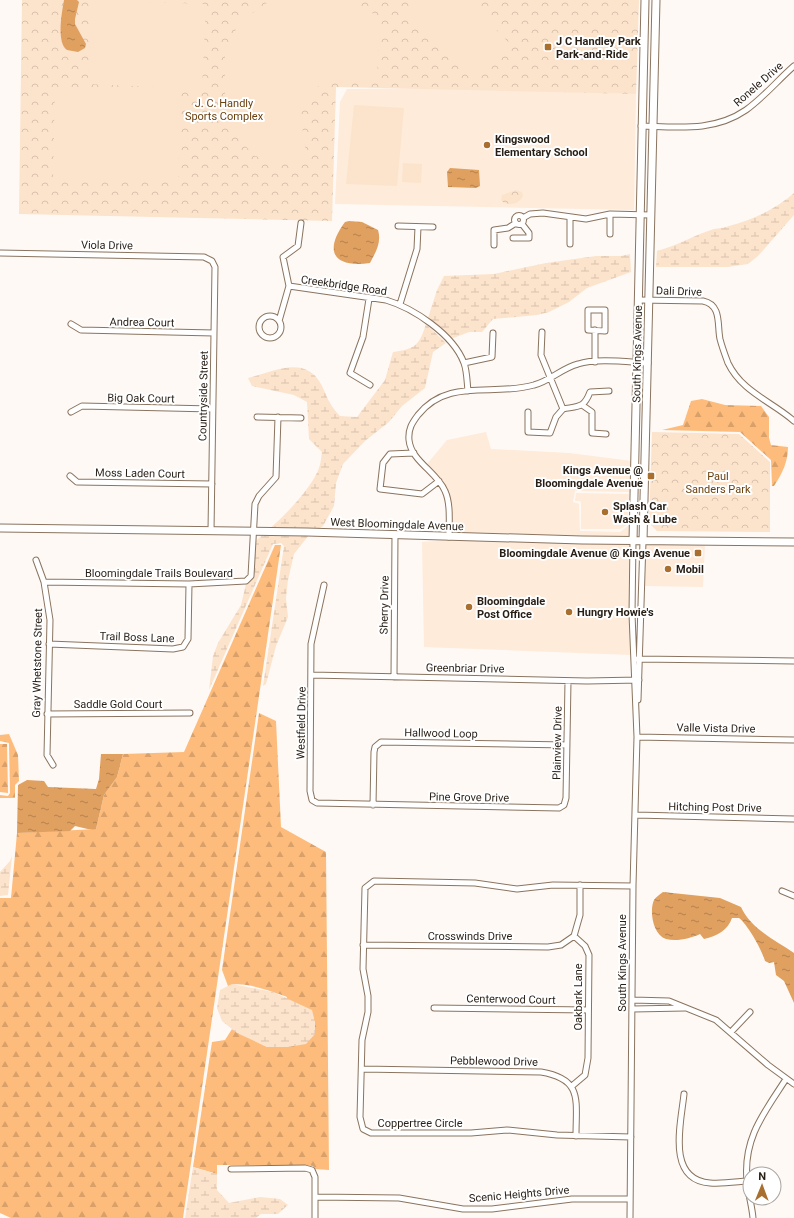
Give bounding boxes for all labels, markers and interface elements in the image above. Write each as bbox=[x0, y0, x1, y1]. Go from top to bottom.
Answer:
place label: J C Handley Park Park-and-Ride bbox=[556, 35, 641, 61]
marker: J C Handley Park Park-and-Ride bbox=[543, 42, 553, 52]
street label: Ronele Drive bbox=[731, 59, 786, 109]
park label: J. C. Handly Sports Complex bbox=[185, 97, 264, 123]
place label: Kingswood Elementary School bbox=[495, 133, 588, 159]
marker: Kingswood Elementary School bbox=[482, 140, 492, 150]
street label: Viola Drive bbox=[81, 239, 133, 252]
street label: Creekbridge Road bbox=[300, 273, 388, 298]
street label: Dali Drive bbox=[656, 284, 702, 299]
street label: South Kings Avenue bbox=[630, 305, 645, 403]
street label: Andrea Court bbox=[110, 315, 175, 330]
street label: Countryside Street bbox=[196, 350, 211, 441]
street label: Big Oak Court bbox=[107, 391, 175, 406]
place label: Kings Avenue @ Bloomingdale Avenue bbox=[535, 464, 643, 490]
street label: Moss Laden Court bbox=[95, 466, 185, 481]
park label: Paul Sanders Park bbox=[686, 470, 751, 496]
marker: Kings Avenue @ Bloomingdale Avenue bbox=[646, 471, 656, 481]
place label: Splash Car Wash & Lube bbox=[613, 500, 677, 526]
marker: Splash Car Wash & Lube bbox=[600, 507, 610, 517]
street label: West Bloomingdale Avenue bbox=[330, 516, 464, 533]
place label: Bloomingdale Avenue @ Kings Avenue bbox=[499, 547, 690, 560]
marker: Bloomingdale Avenue @ Kings Avenue bbox=[693, 548, 703, 558]
place label: Mobil bbox=[676, 563, 704, 576]
marker: Mobil bbox=[663, 564, 673, 574]
street label: Bloomingdale Trails Boulevard bbox=[85, 567, 233, 580]
street label: Sherry Drive bbox=[377, 575, 392, 634]
place label: Bloomingdale Post Office bbox=[477, 595, 545, 621]
marker: Bloomingdale Post Office bbox=[464, 602, 474, 612]
place label: Hungry Howie's bbox=[577, 606, 654, 619]
marker: Hungry Howie's bbox=[564, 607, 574, 617]
street label: Gray Whetstone Street bbox=[30, 608, 45, 718]
street label: Trail Boss Lane bbox=[99, 630, 175, 645]
street label: Greenbriar Drive bbox=[426, 661, 505, 676]
street label: Westfield Drive bbox=[294, 686, 309, 760]
street label: Saddle Gold Court bbox=[74, 698, 163, 711]
street label: Plainview Drive bbox=[550, 706, 565, 780]
street label: Valle Vista Drive bbox=[676, 721, 756, 736]
street label: Hallwood Loop bbox=[404, 726, 478, 741]
street label: Pine Grove Drive bbox=[429, 790, 509, 805]
street label: Hitching Post Drive bbox=[668, 800, 762, 815]
street label: South Kings Avenue bbox=[616, 914, 629, 1012]
street label: Crosswinds Drive bbox=[428, 930, 513, 943]
street label: Oakbark Lane bbox=[572, 963, 585, 1031]
street label: Centerwood Court bbox=[466, 992, 556, 1007]
street label: Pebblewood Drive bbox=[450, 1054, 538, 1069]
street label: Coppertree Circle bbox=[378, 1117, 463, 1130]
north arrow bbox=[742, 1166, 782, 1206]
text: N bbox=[758, 1170, 766, 1183]
street label: Scenic Heights Drive bbox=[468, 1184, 570, 1205]

